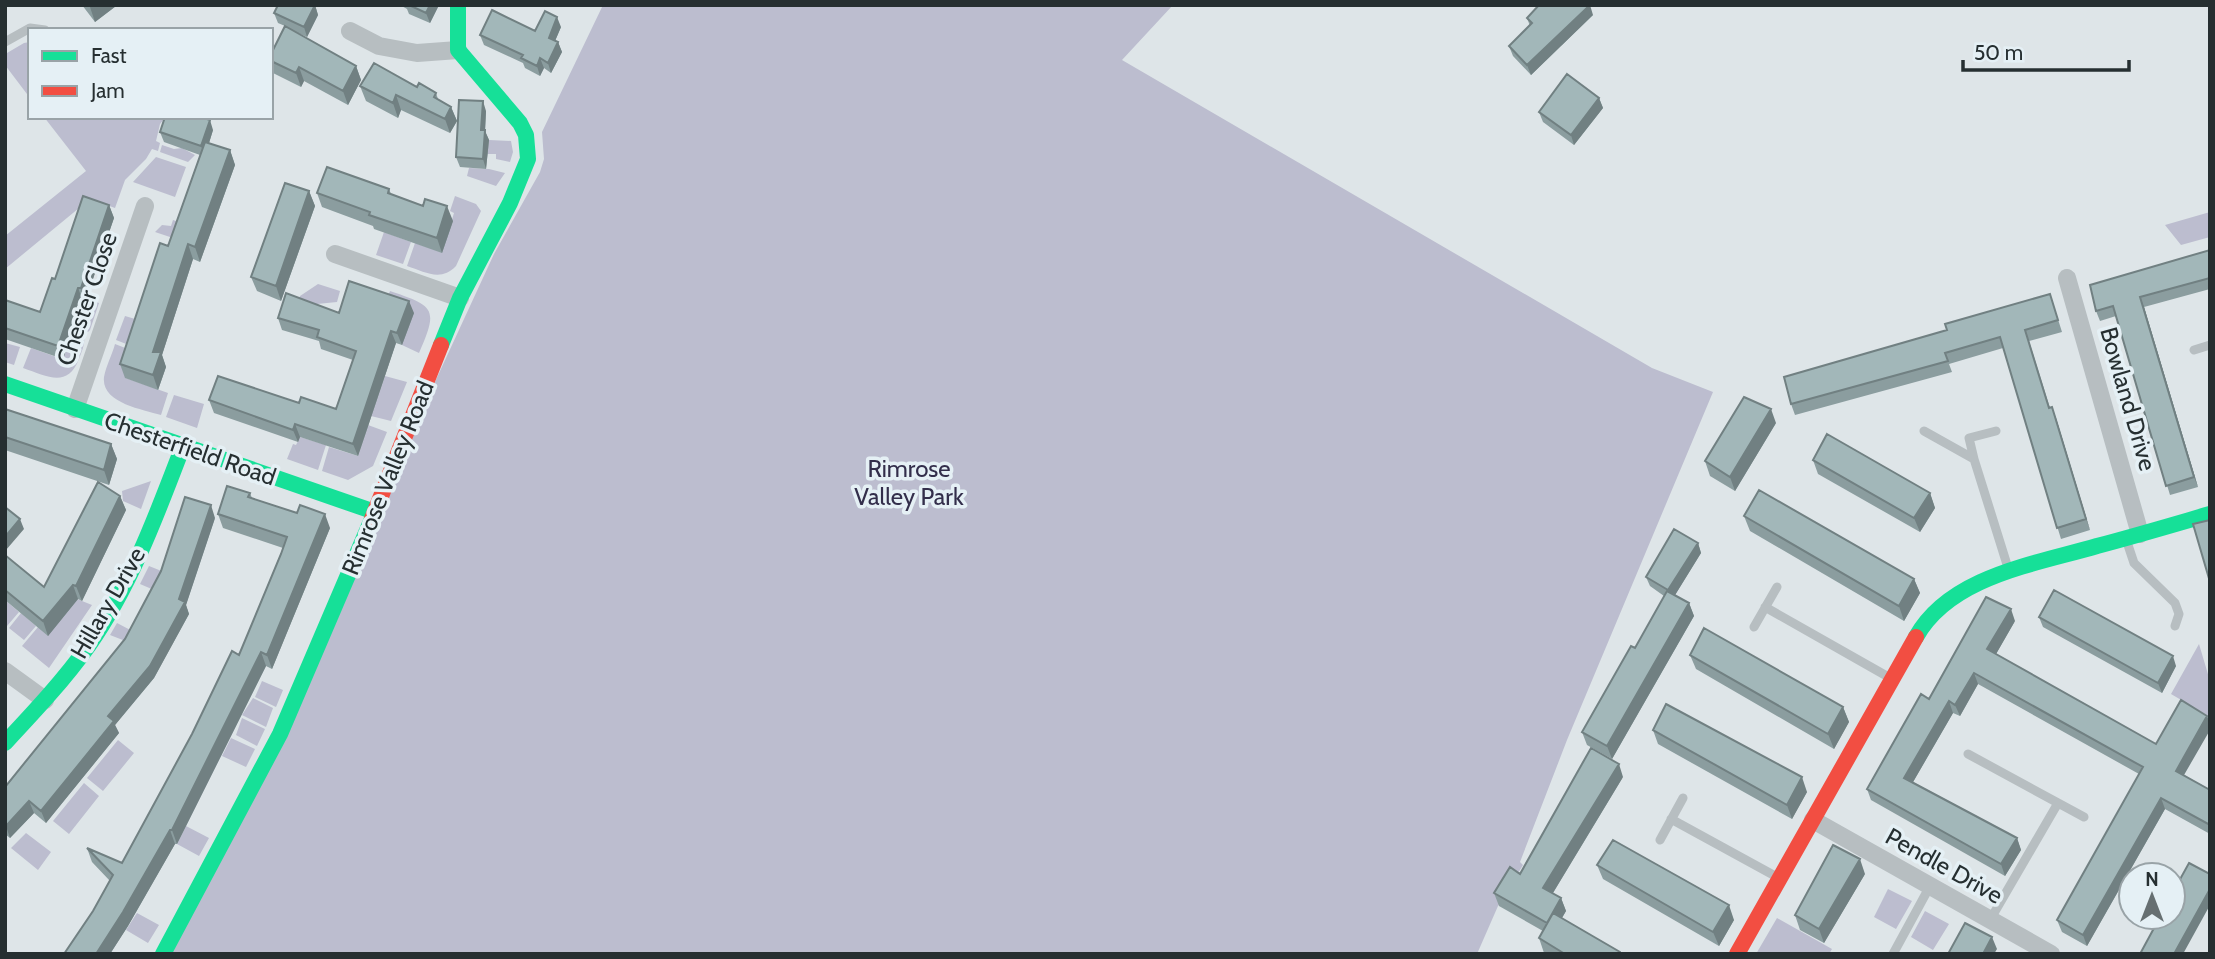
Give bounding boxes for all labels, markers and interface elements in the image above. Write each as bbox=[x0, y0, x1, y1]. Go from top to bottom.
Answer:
legend bbox=[28, 28, 273, 119]
scale bar bbox=[1963, 28, 2129, 72]
text: 50 m bbox=[1974, 40, 2023, 65]
text: Fast bbox=[91, 43, 127, 68]
text: Jam bbox=[90, 78, 125, 103]
street label: Chester Close bbox=[50, 228, 123, 369]
street label: Bowland Drive bbox=[2094, 324, 2163, 474]
street label: Rimrose Valley Road bbox=[335, 377, 440, 579]
street label: Chesterfield Road bbox=[101, 406, 280, 491]
park label: Rimrose Valley Park bbox=[854, 454, 964, 511]
street label: Hillary Drive bbox=[64, 542, 151, 664]
street label: Pendle Drive bbox=[1881, 821, 2008, 910]
north arrow bbox=[2117, 861, 2187, 931]
text: N bbox=[2145, 868, 2159, 891]

